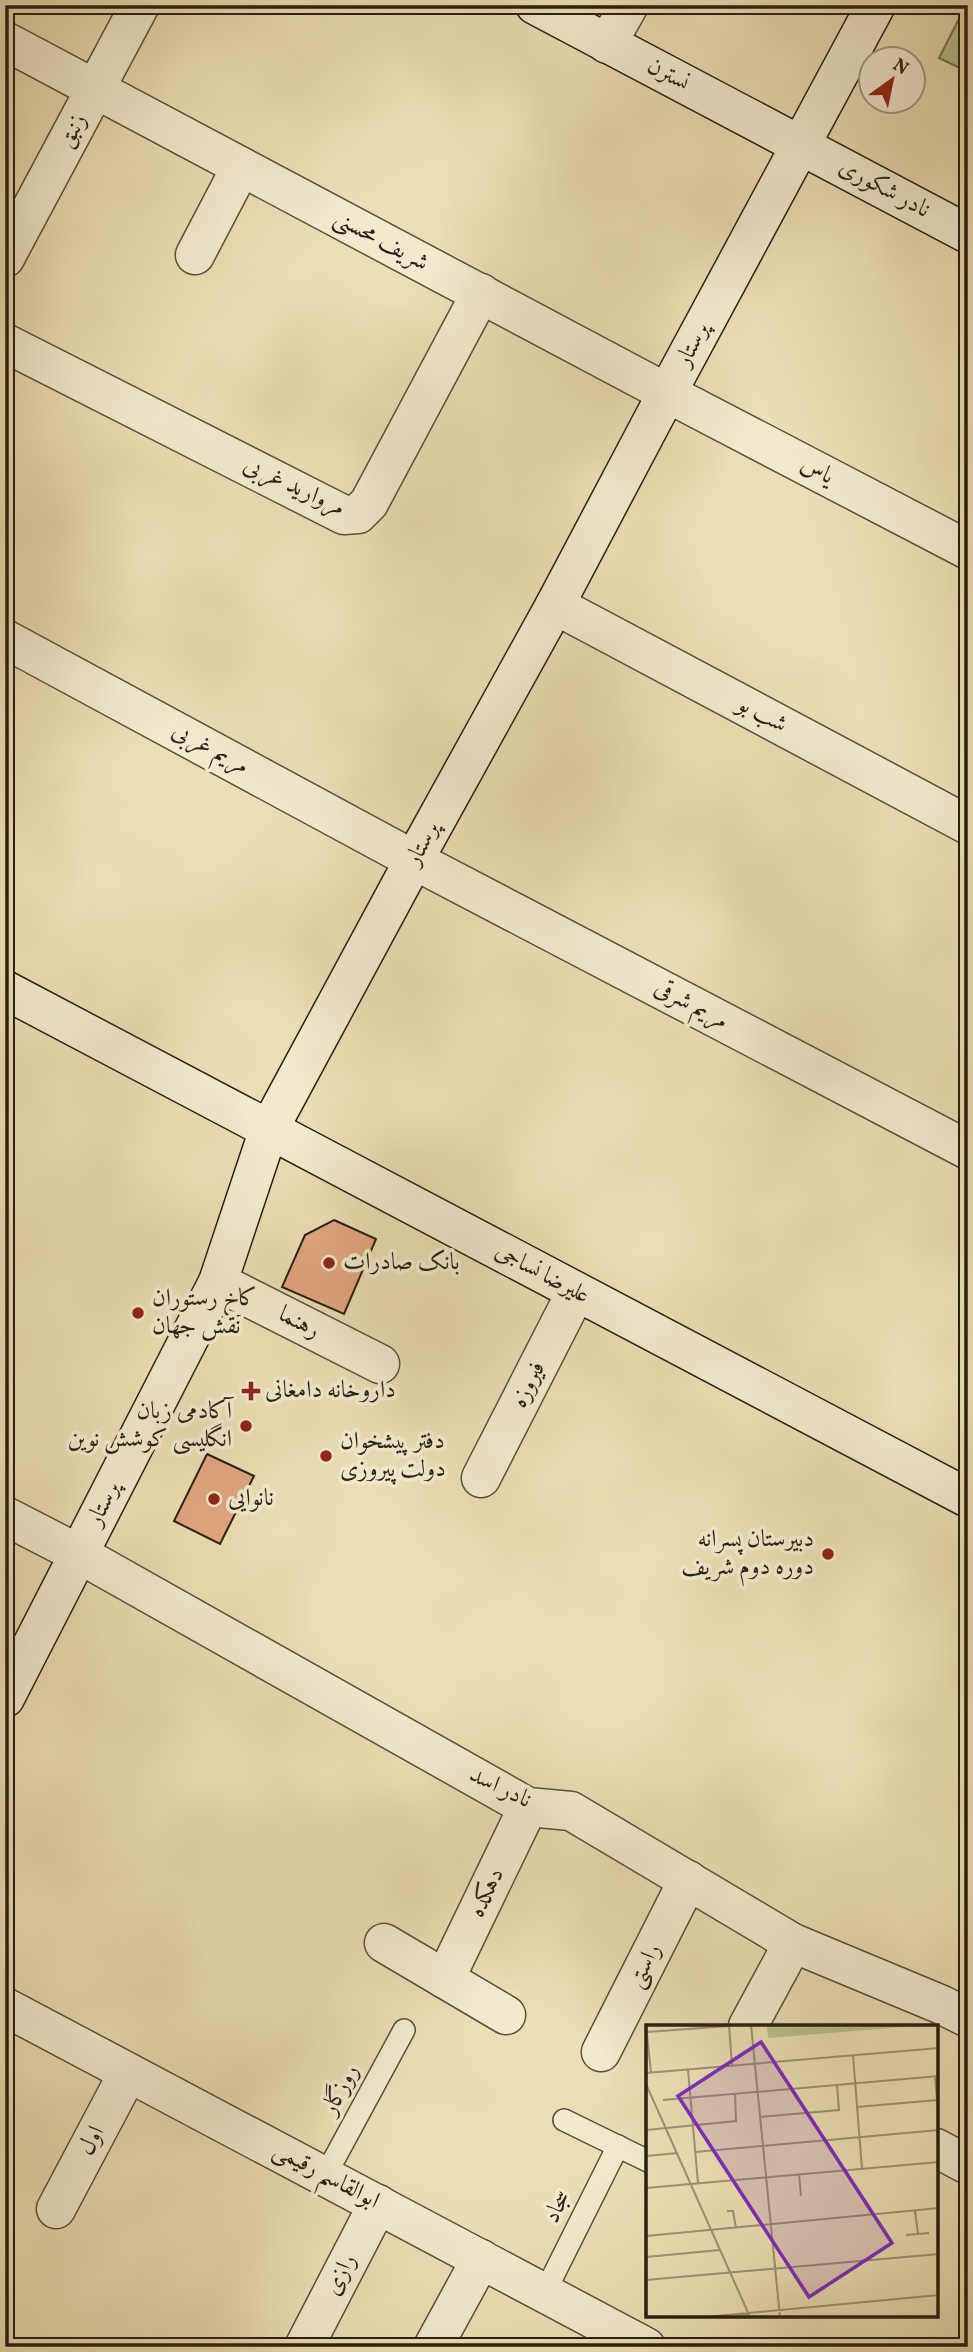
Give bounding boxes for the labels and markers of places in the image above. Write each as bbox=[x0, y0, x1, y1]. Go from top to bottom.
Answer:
place label: بانک صادرات bbox=[343, 1246, 460, 1280]
marker: بانک صادرات bbox=[321, 1255, 337, 1271]
place label: کاخ رستوران نقش جهان bbox=[152, 1282, 257, 1344]
marker: کاخ رستوران نقش جهان bbox=[130, 1305, 146, 1321]
place label: داروخانه دامغانی bbox=[265, 1374, 396, 1408]
marker: داروخانه دامغانی bbox=[243, 1383, 259, 1399]
place label: آکادمی زبان انگلیسی کوشش نوین bbox=[67, 1395, 235, 1457]
marker: آکادمی زبان انگلیسی کوشش نوین bbox=[238, 1418, 254, 1434]
place label: دفتر پیشخوان دولت پیروزی bbox=[340, 1425, 446, 1487]
marker: دفتر پیشخوان دولت پیروزی bbox=[318, 1448, 334, 1464]
place label: نانوایی bbox=[228, 1482, 274, 1516]
marker: نانوایی bbox=[206, 1491, 222, 1507]
place label: دبیرستان پسرانه دوره دوم شریف bbox=[681, 1523, 814, 1587]
marker: دبیرستان پسرانه دوره دوم شریف bbox=[820, 1546, 836, 1562]

